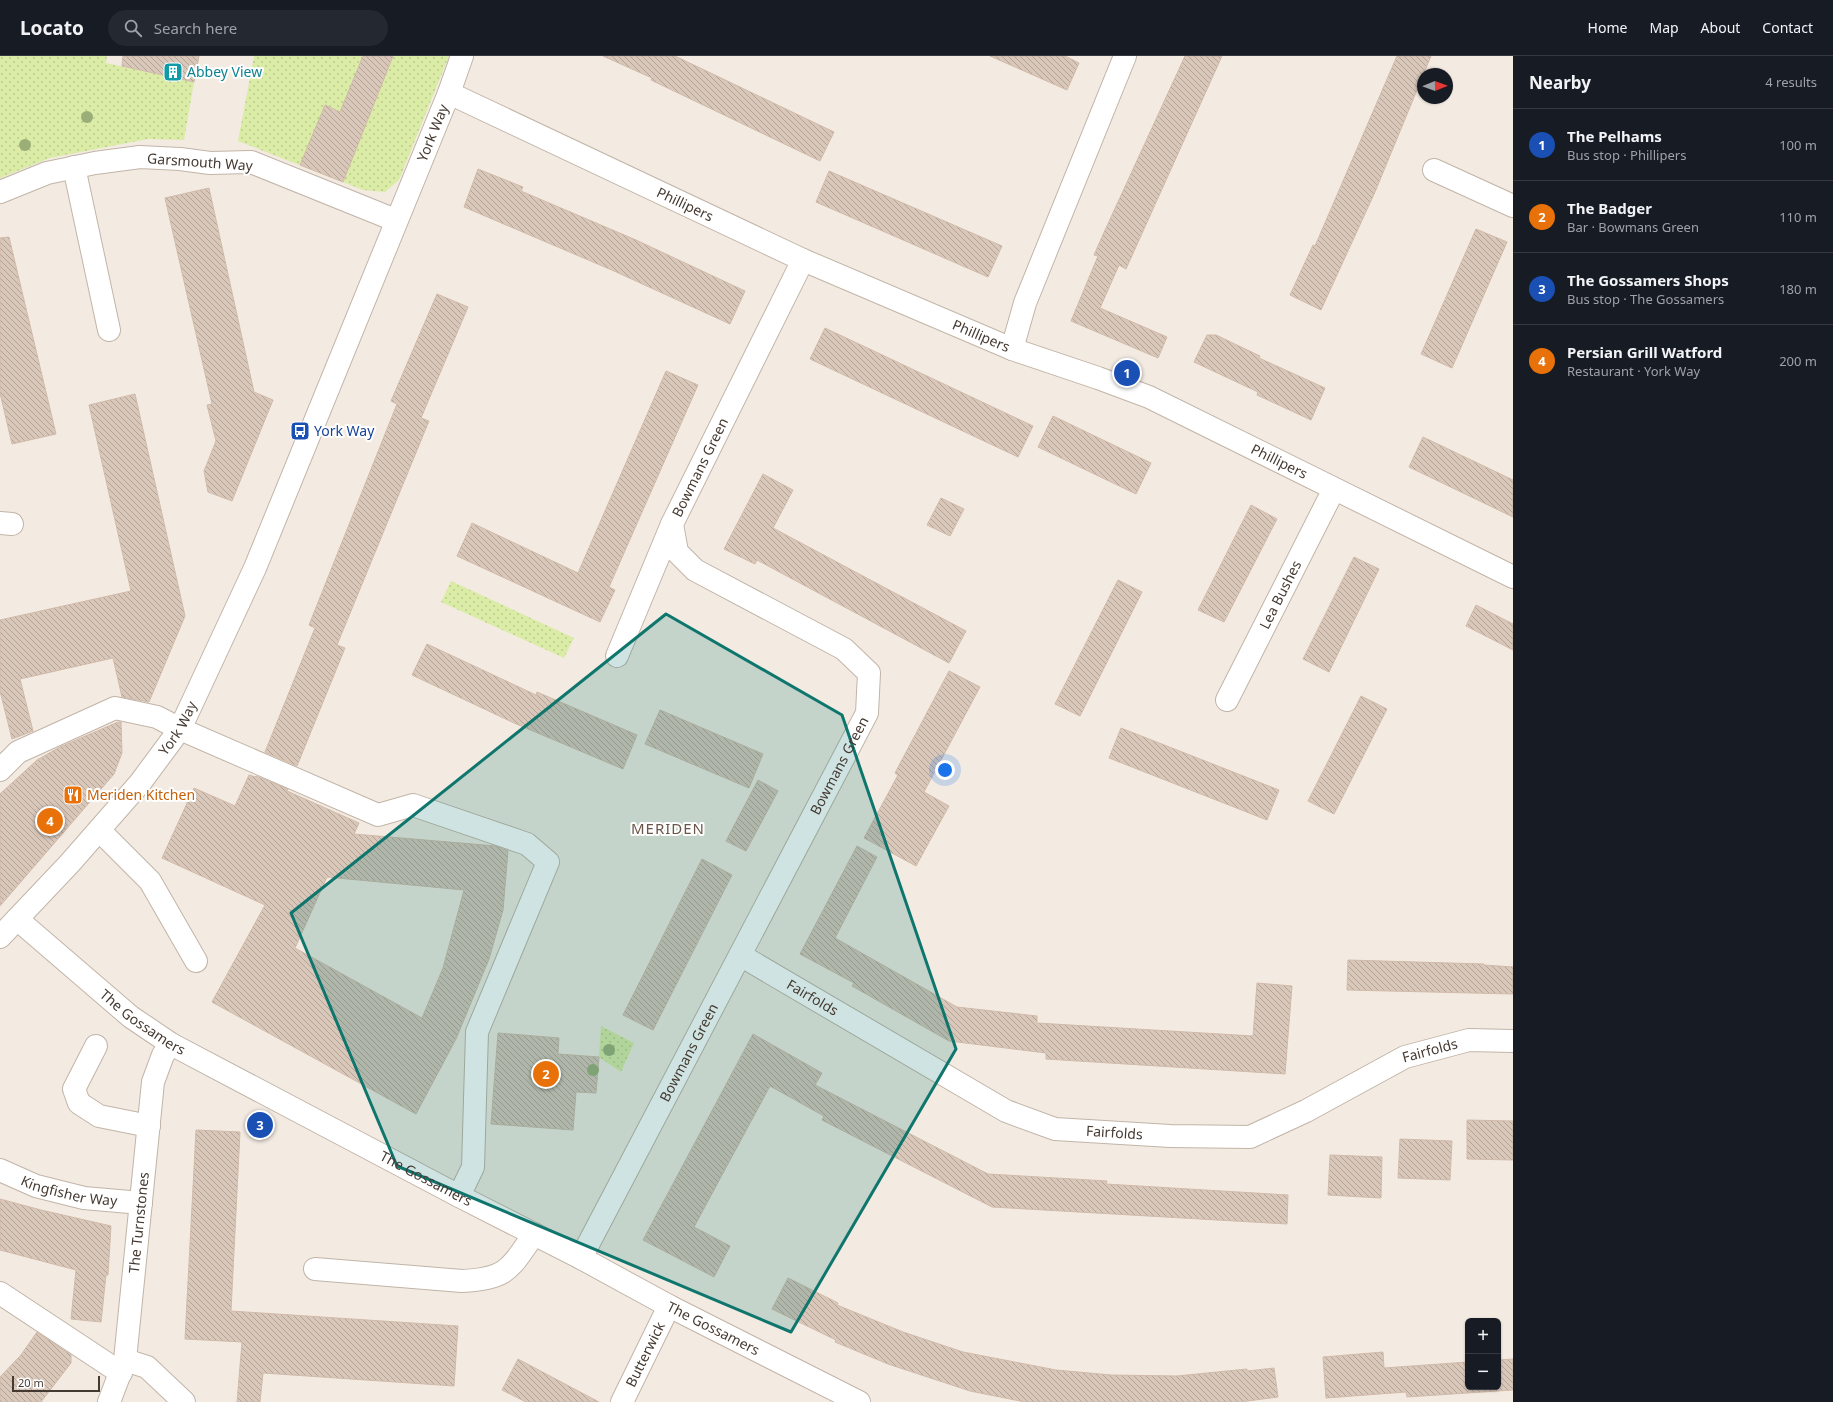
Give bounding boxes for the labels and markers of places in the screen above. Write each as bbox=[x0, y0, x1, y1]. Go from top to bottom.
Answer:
building icon: Abbey View bbox=[162, 61, 184, 83]
place label: Abbey View bbox=[187, 62, 262, 81]
pin: 1 bbox=[1114, 358, 1140, 388]
bus stop icon: York Way bbox=[289, 420, 311, 442]
place label: York Way bbox=[314, 421, 375, 440]
restaurant icon: Meriden Kitchen bbox=[62, 784, 84, 806]
place label: Meriden Kitchen bbox=[87, 785, 195, 804]
pin: 4 bbox=[37, 806, 63, 836]
pin: 2 bbox=[533, 1059, 559, 1089]
pin: 3 bbox=[247, 1110, 273, 1140]

